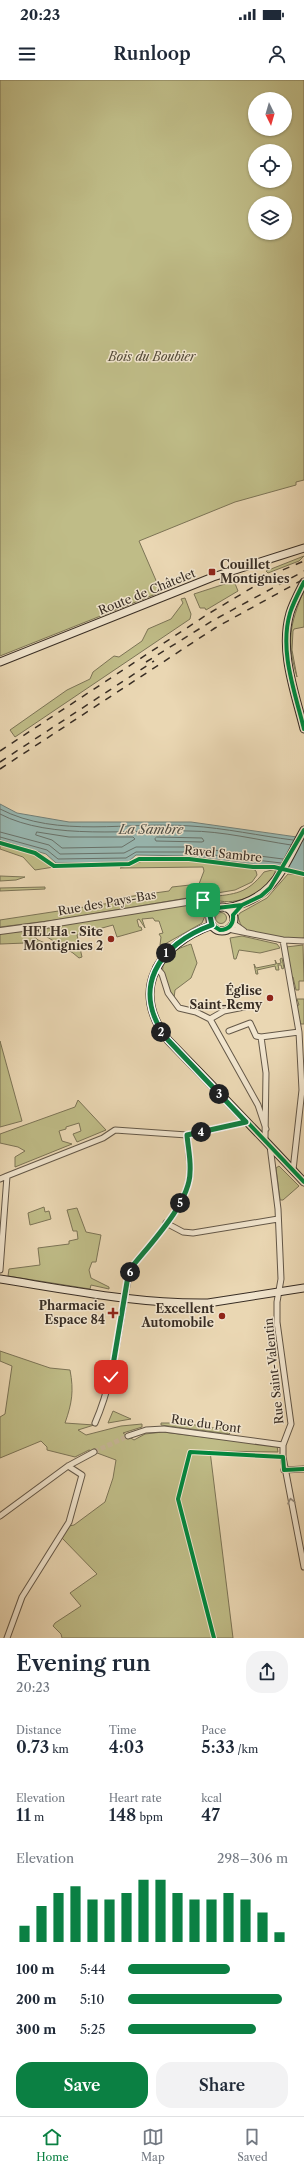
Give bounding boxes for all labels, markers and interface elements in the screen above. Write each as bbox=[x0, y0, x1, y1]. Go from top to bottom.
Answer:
text: 20:23 bbox=[20, 5, 60, 24]
icon: menu bbox=[16, 43, 38, 65]
text: Runloop bbox=[113, 43, 191, 65]
icon: person bbox=[266, 43, 288, 65]
north arrow bbox=[248, 92, 292, 136]
map controls bbox=[248, 92, 292, 240]
button: locate bbox=[248, 144, 292, 188]
button: layers bbox=[248, 196, 292, 240]
park label: Bois du Boubier bbox=[107, 349, 197, 364]
place label: Couillet Montignies bbox=[220, 557, 290, 586]
street label: Route de Châtelet bbox=[96, 565, 198, 618]
marker: Couillet Montignies bbox=[207, 567, 217, 577]
water label: La Sambre bbox=[118, 821, 184, 837]
street label: Ravel Sambre bbox=[184, 842, 263, 865]
pin bbox=[186, 883, 220, 917]
street label: Rue des Pays-Bas bbox=[57, 886, 157, 919]
icon: arrive bbox=[192, 889, 214, 911]
place label: HELHa - Site Montignies 2 bbox=[22, 924, 103, 953]
marker: HELHa - Site Montignies 2 bbox=[106, 934, 116, 944]
pin: 1 bbox=[156, 943, 176, 963]
text: 1 bbox=[164, 946, 168, 960]
place label: Église Saint-Remy bbox=[190, 982, 263, 1012]
marker: Église Saint-Remy bbox=[265, 993, 275, 1003]
pin: 2 bbox=[151, 1022, 171, 1042]
text: 2 bbox=[158, 1025, 164, 1039]
pin: 3 bbox=[209, 1084, 229, 1104]
text: 3 bbox=[216, 1087, 222, 1101]
pin: 4 bbox=[191, 1122, 211, 1142]
text: 4 bbox=[198, 1125, 204, 1139]
pin: 5 bbox=[170, 1193, 190, 1213]
text: 5 bbox=[177, 1196, 183, 1210]
pin: 6 bbox=[120, 1262, 140, 1282]
text: 6 bbox=[127, 1265, 133, 1279]
place label: Pharmacie Espace 84 bbox=[39, 1298, 105, 1327]
place label: Excellent Automobile bbox=[140, 1301, 214, 1330]
marker: Pharmacie Espace 84 bbox=[108, 1308, 118, 1318]
marker: Excellent Automobile bbox=[217, 1311, 227, 1321]
street label: Rue Saint-Valentin bbox=[260, 1317, 287, 1425]
pin bbox=[94, 1360, 128, 1394]
icon: check bbox=[100, 1366, 122, 1388]
street label: Rue du Pont bbox=[170, 1411, 243, 1436]
one-way arrow bbox=[287, 1498, 295, 1504]
text: Evening run bbox=[16, 1650, 151, 1677]
button: share bbox=[246, 1651, 288, 1693]
text: 20:23 bbox=[16, 1679, 50, 1695]
text: Distance bbox=[16, 1723, 62, 1737]
text: Time bbox=[109, 1723, 136, 1737]
text: Pace bbox=[201, 1723, 226, 1737]
text: 0.73 bbox=[16, 1737, 49, 1757]
text: 4:03 bbox=[109, 1737, 144, 1757]
text: 5:33 bbox=[201, 1737, 235, 1757]
text: km bbox=[49, 1742, 69, 1756]
text: /km bbox=[235, 1742, 258, 1756]
text: Elevation bbox=[16, 1791, 65, 1805]
text: Heart rate bbox=[109, 1791, 162, 1805]
text: kcal bbox=[201, 1791, 222, 1805]
text: 11 bbox=[16, 1805, 31, 1825]
text: 148 bbox=[109, 1805, 136, 1825]
text: 47 bbox=[201, 1805, 220, 1825]
text: m bbox=[31, 1810, 44, 1824]
text: bpm bbox=[136, 1810, 163, 1824]
text: Elevation bbox=[16, 1850, 74, 1866]
text: 298–306 m bbox=[217, 1850, 288, 1866]
text: 100 m bbox=[16, 1961, 55, 1977]
text: 5:44 bbox=[80, 1961, 106, 1977]
text: 200 m bbox=[16, 1991, 56, 2007]
text: 5:10 bbox=[80, 1991, 104, 2007]
text: 300 m bbox=[16, 2021, 56, 2037]
text: 5:25 bbox=[80, 2021, 105, 2037]
button: Save bbox=[16, 2062, 148, 2108]
button: Share bbox=[156, 2062, 288, 2108]
tab: Home bbox=[36, 2126, 69, 2164]
tab: Map bbox=[141, 2126, 165, 2164]
tab: Saved bbox=[237, 2126, 268, 2164]

